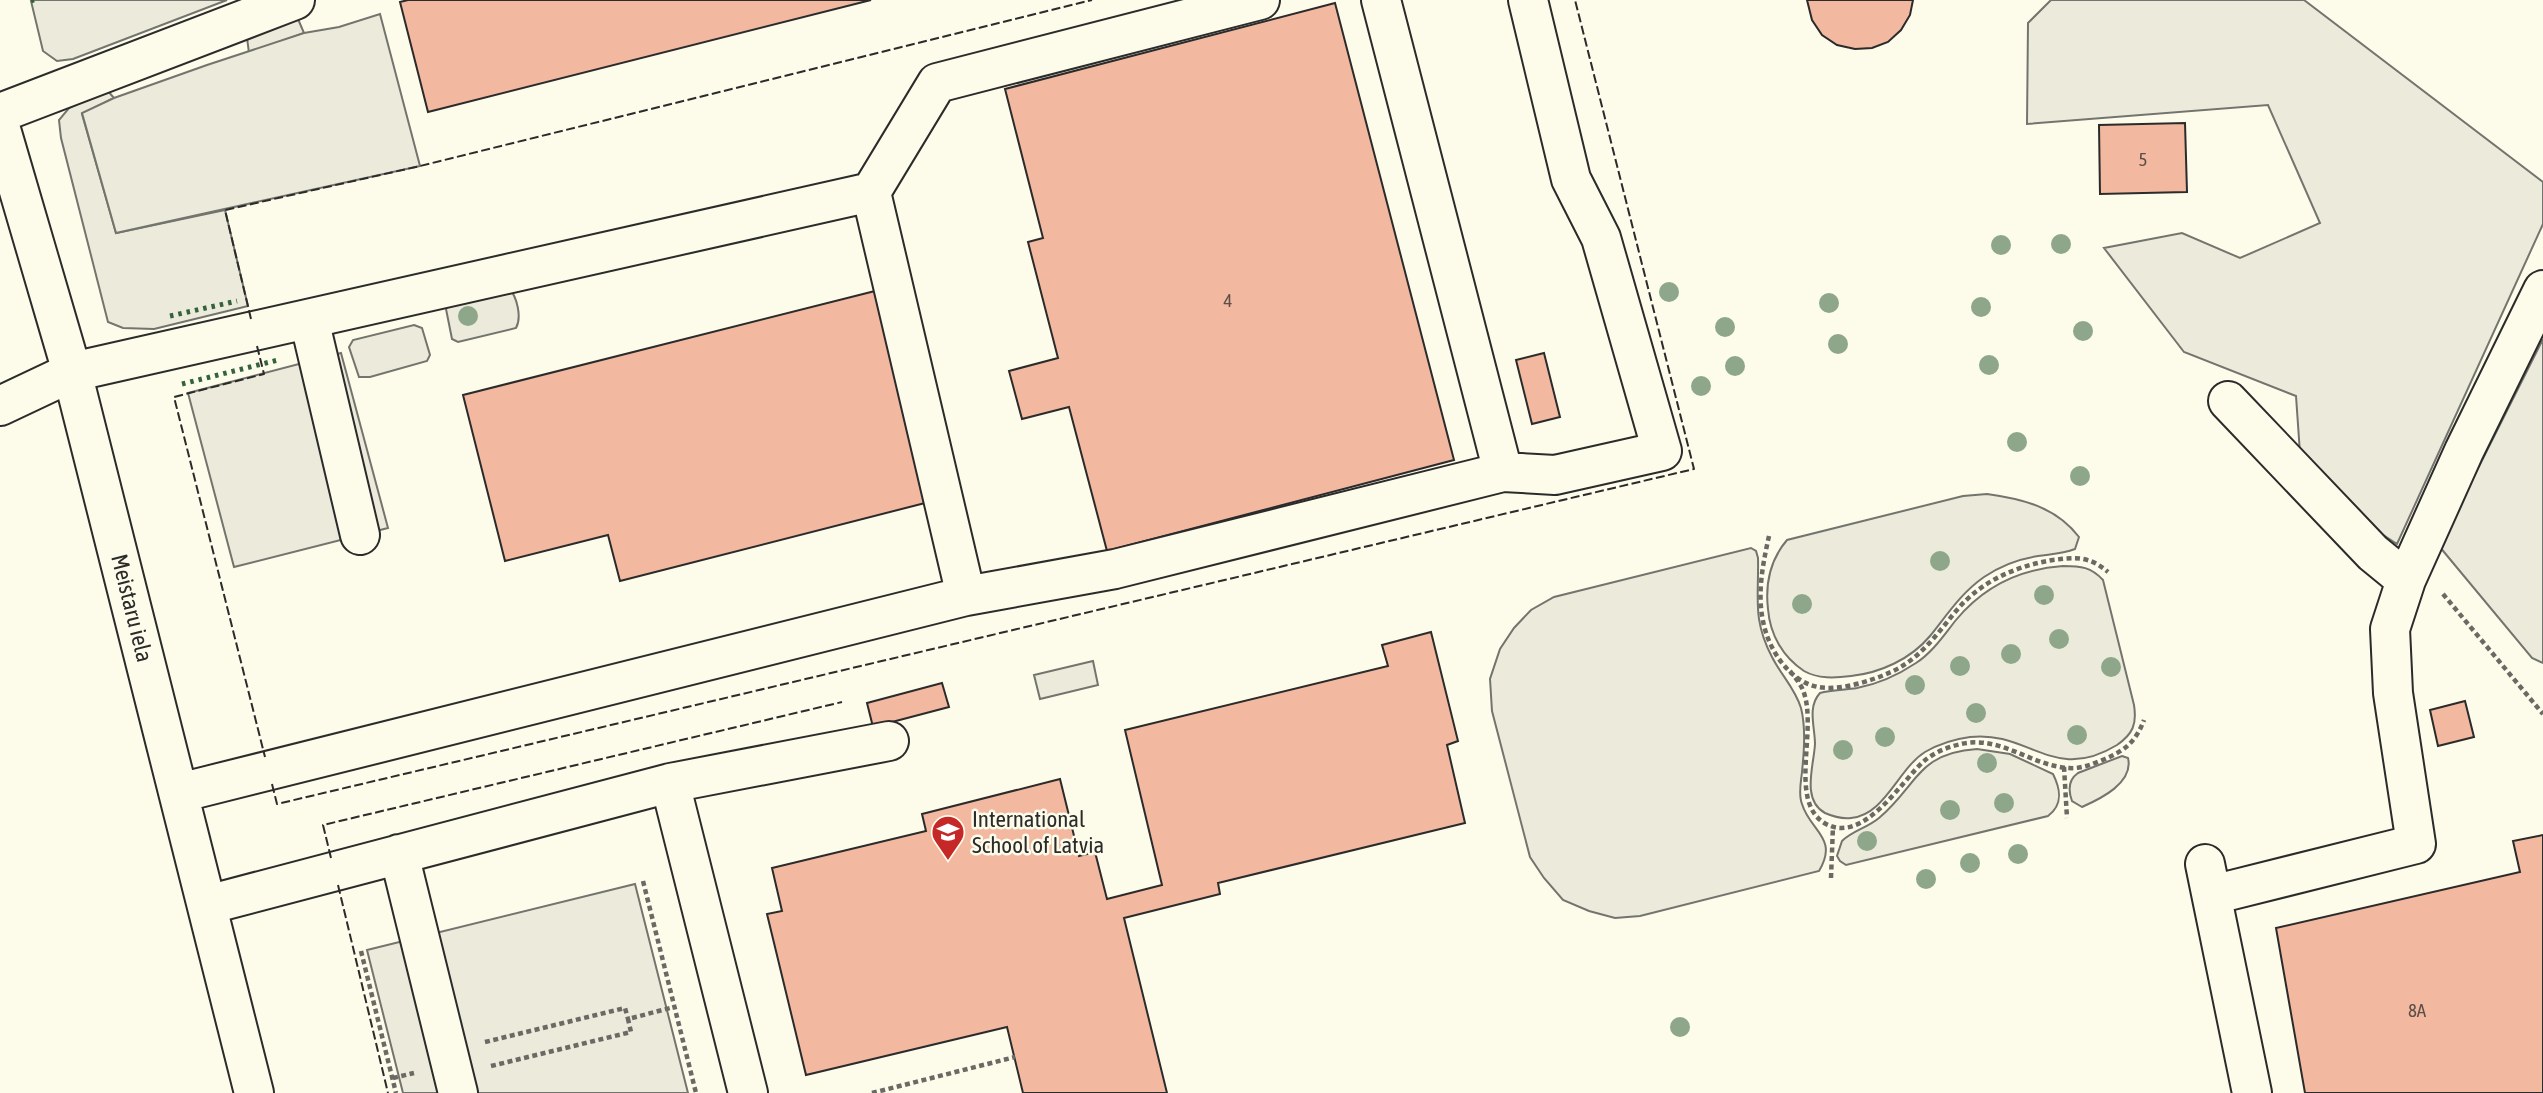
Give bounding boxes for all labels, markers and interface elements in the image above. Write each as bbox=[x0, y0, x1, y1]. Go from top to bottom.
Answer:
house number: 5 bbox=[2139, 148, 2147, 170]
house number: 4 bbox=[1224, 289, 1233, 311]
street label: Meistaru iela bbox=[106, 551, 158, 665]
place label: International School of Latvia bbox=[972, 806, 1104, 858]
school or university icon: International School of Latvia bbox=[929, 813, 967, 862]
house number: 8A bbox=[2408, 999, 2427, 1021]

